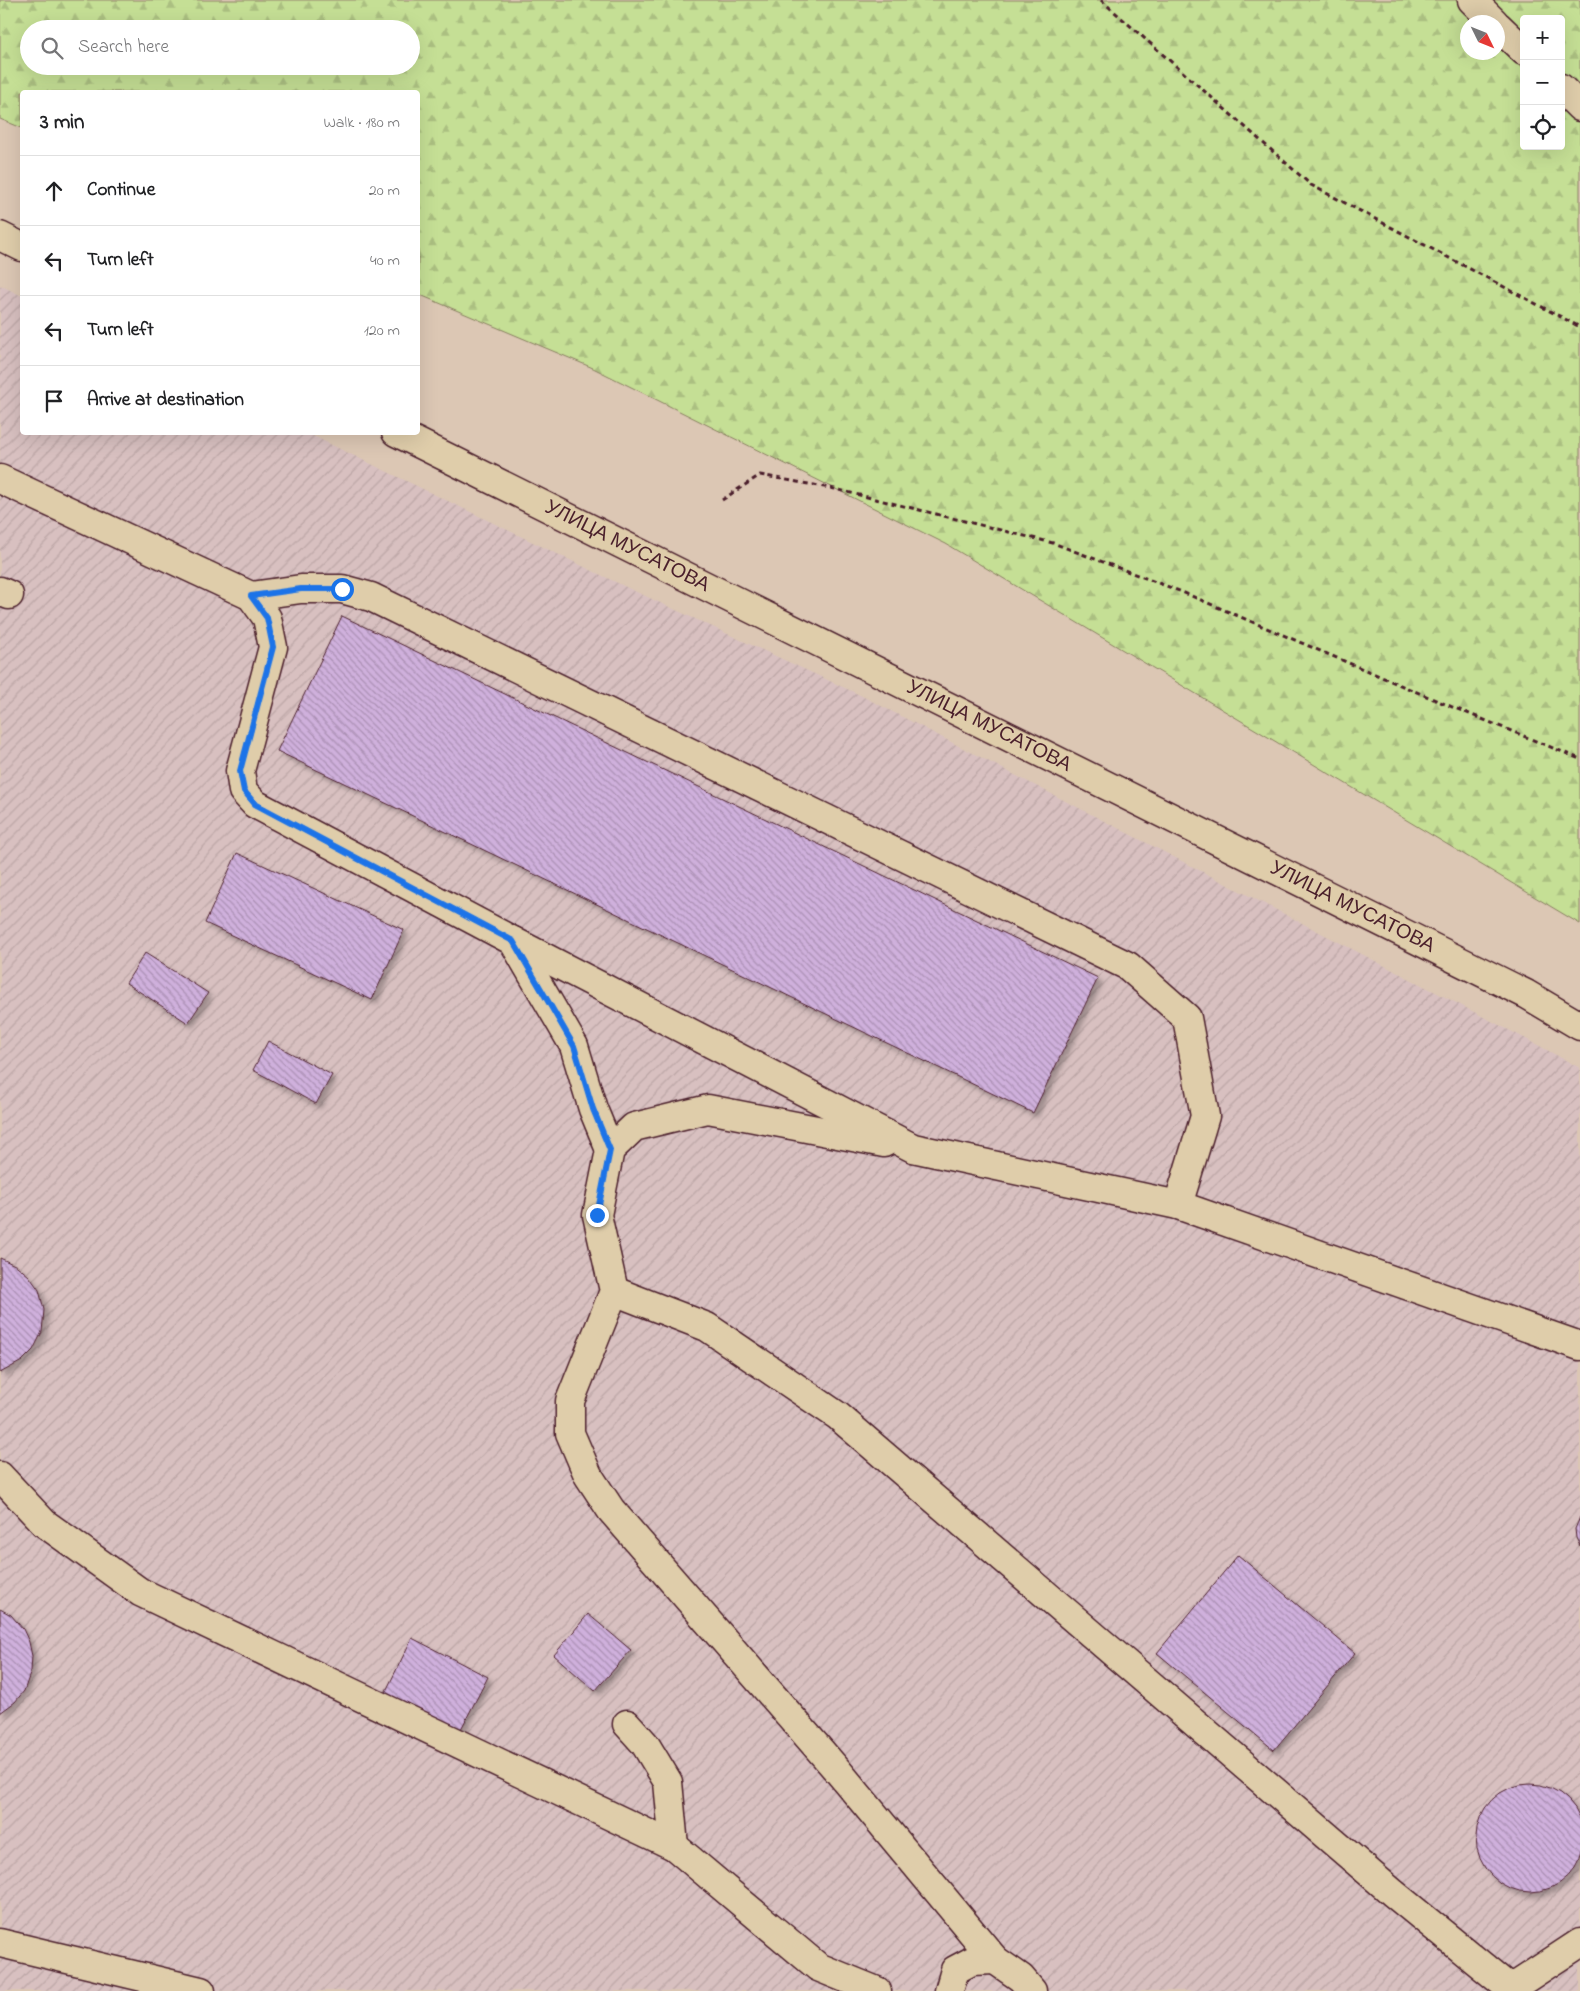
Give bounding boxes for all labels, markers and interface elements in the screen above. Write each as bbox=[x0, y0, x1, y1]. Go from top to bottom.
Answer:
north arrow bbox=[1460, 15, 1505, 60]
map controls bbox=[1520, 15, 1565, 150]
button: + bbox=[1520, 15, 1565, 60]
search box bbox=[20, 20, 420, 75]
icon: search bbox=[38, 34, 66, 62]
text: Search here bbox=[78, 34, 169, 61]
button: − bbox=[1520, 60, 1565, 105]
button: locate bbox=[1520, 105, 1565, 150]
text: 3 min bbox=[40, 108, 84, 138]
text: Walk · 180 m bbox=[323, 111, 400, 135]
icon: ahead bbox=[40, 177, 68, 205]
text: Continue bbox=[87, 177, 155, 204]
text: 20 m bbox=[369, 179, 400, 203]
icon: left bbox=[40, 247, 68, 275]
text: Turn left bbox=[87, 247, 154, 274]
text: 40 m bbox=[370, 249, 400, 273]
icon: left bbox=[40, 317, 68, 345]
text: Turn left bbox=[87, 317, 154, 344]
text: 120 m bbox=[364, 319, 400, 343]
icon: arrive bbox=[40, 387, 68, 415]
text: Arrive at destination bbox=[87, 387, 244, 414]
street label: УЛИЦА МУСАТОВА bbox=[540, 494, 715, 600]
route start bbox=[331, 578, 354, 601]
street label: УЛИЦА МУСАТОВА bbox=[901, 674, 1077, 780]
street label: УЛИЦА МУСАТОВА bbox=[1265, 854, 1440, 961]
route end bbox=[586, 1204, 609, 1227]

